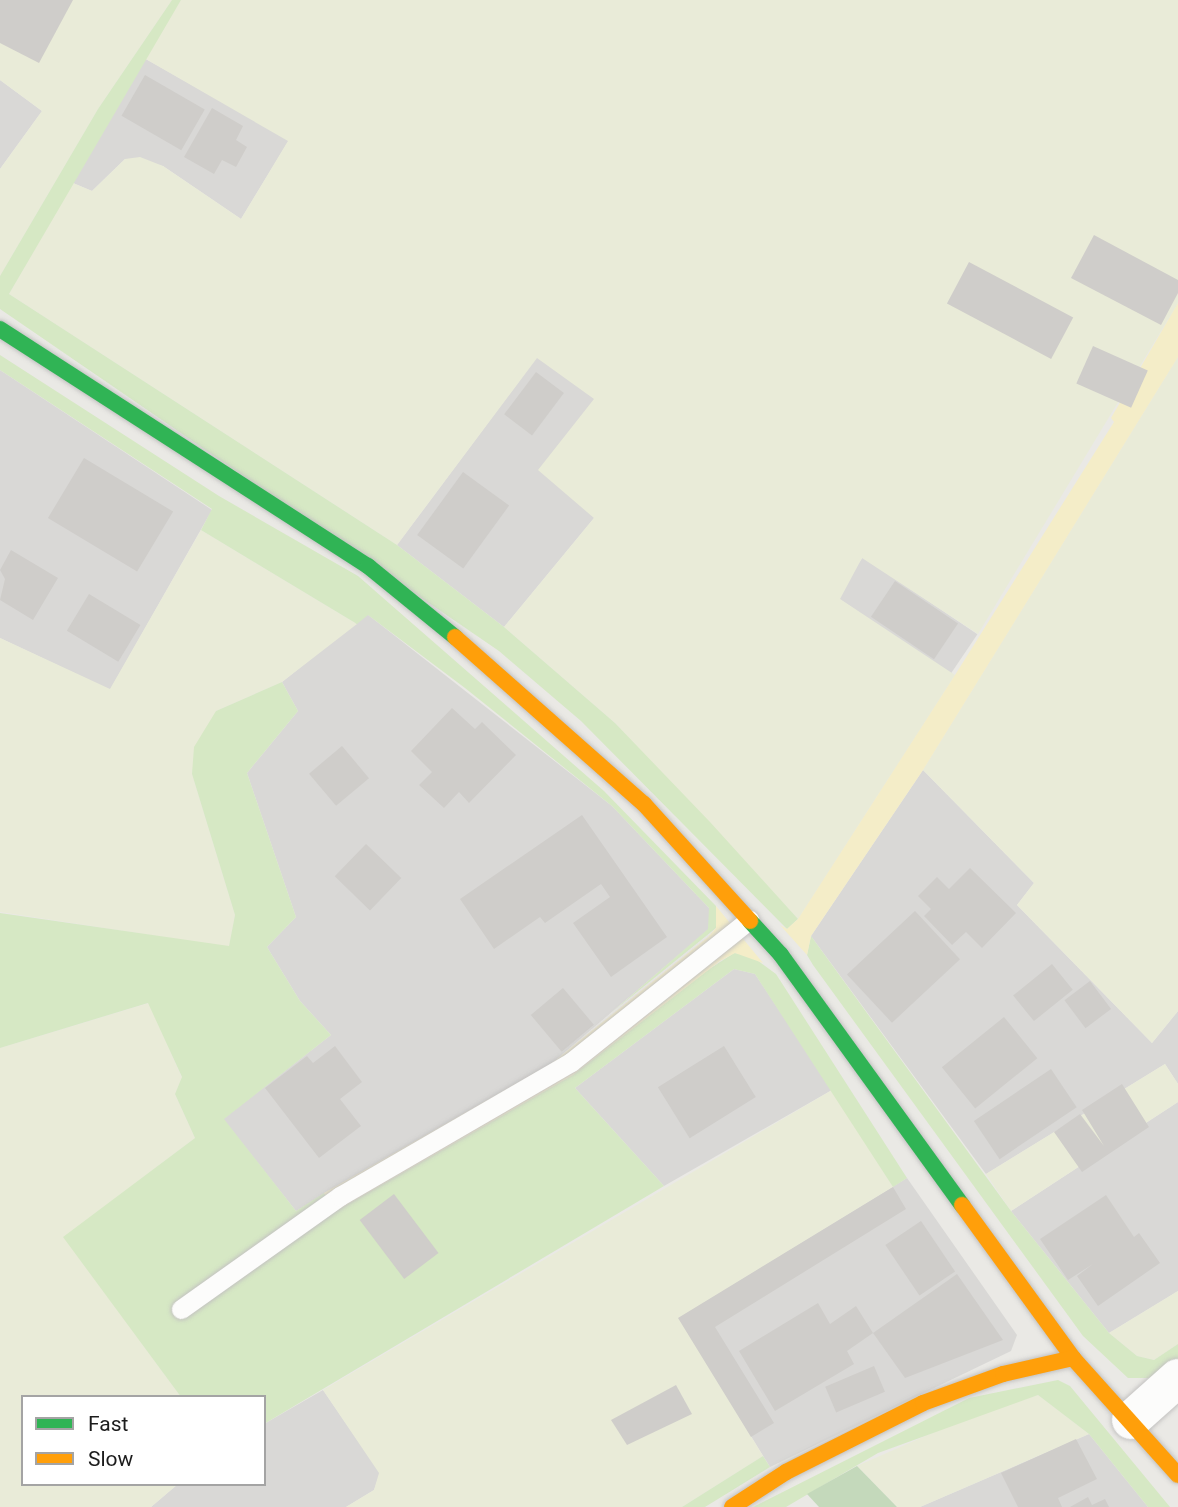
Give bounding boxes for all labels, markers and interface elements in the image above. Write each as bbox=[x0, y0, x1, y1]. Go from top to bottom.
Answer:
legend bbox=[21, 1395, 266, 1486]
text: Fast bbox=[88, 1412, 128, 1436]
text: Slow bbox=[88, 1447, 133, 1471]

